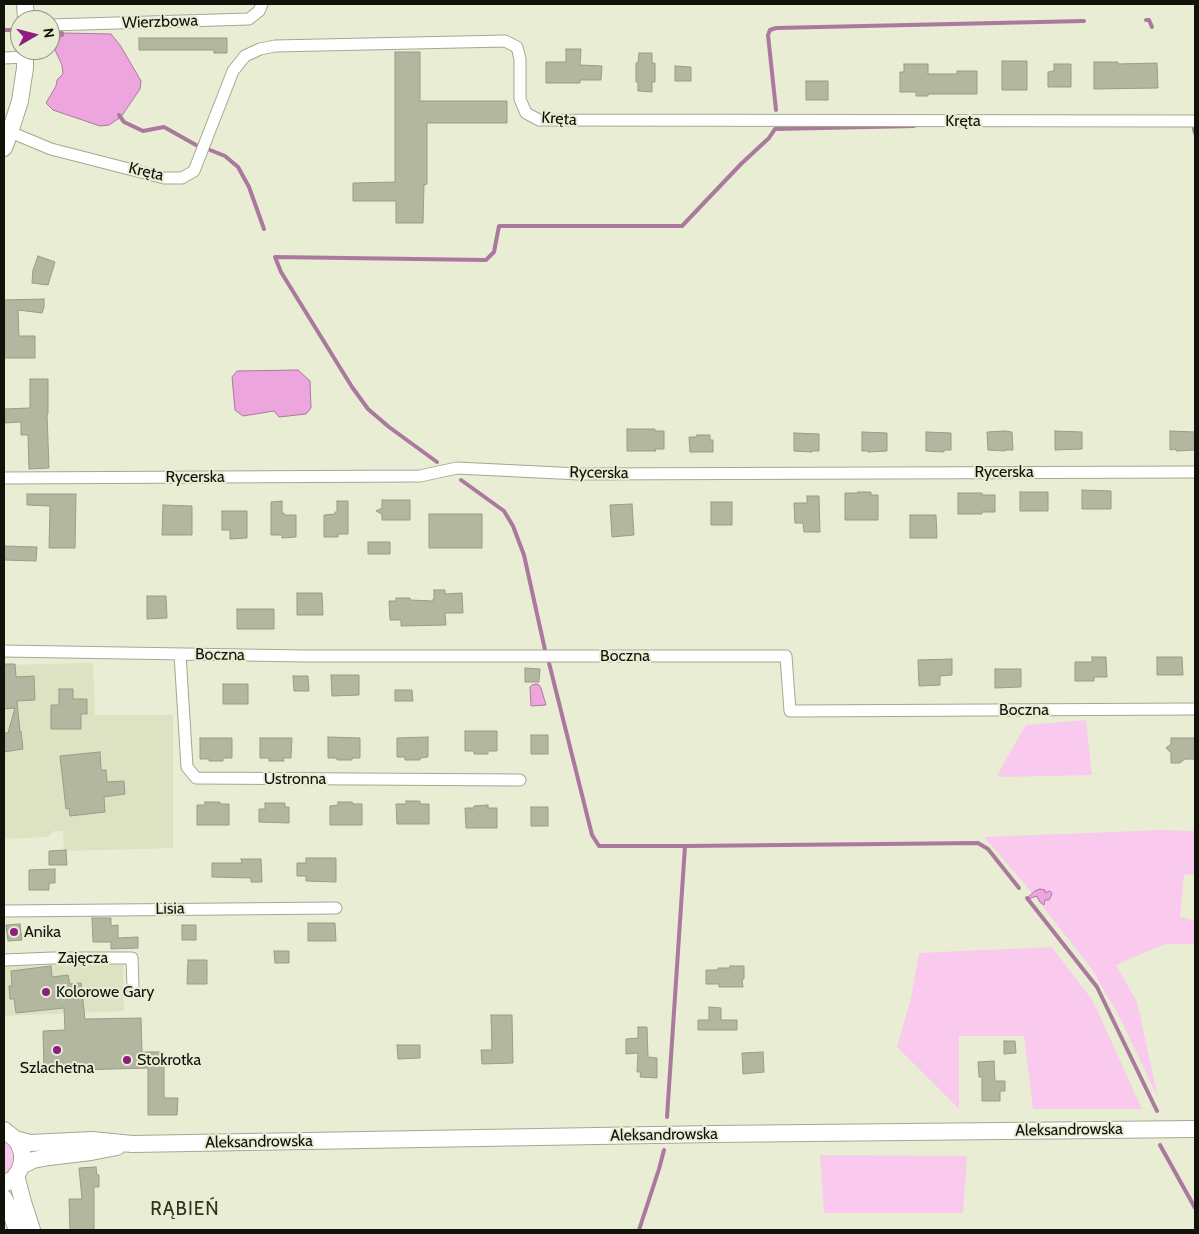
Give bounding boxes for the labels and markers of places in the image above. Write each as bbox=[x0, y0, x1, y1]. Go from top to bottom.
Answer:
place label: Anika bbox=[24, 922, 61, 942]
marker: Anika bbox=[8, 926, 20, 938]
place label: Kolorowe Gary bbox=[56, 982, 154, 1002]
marker: Kolorowe Gary bbox=[40, 986, 52, 998]
marker: Szlachetna bbox=[51, 1044, 63, 1056]
place label: Stokrotka bbox=[137, 1050, 201, 1070]
marker: Stokrotka bbox=[121, 1054, 133, 1066]
place label: Szlachetna bbox=[20, 1058, 94, 1078]

